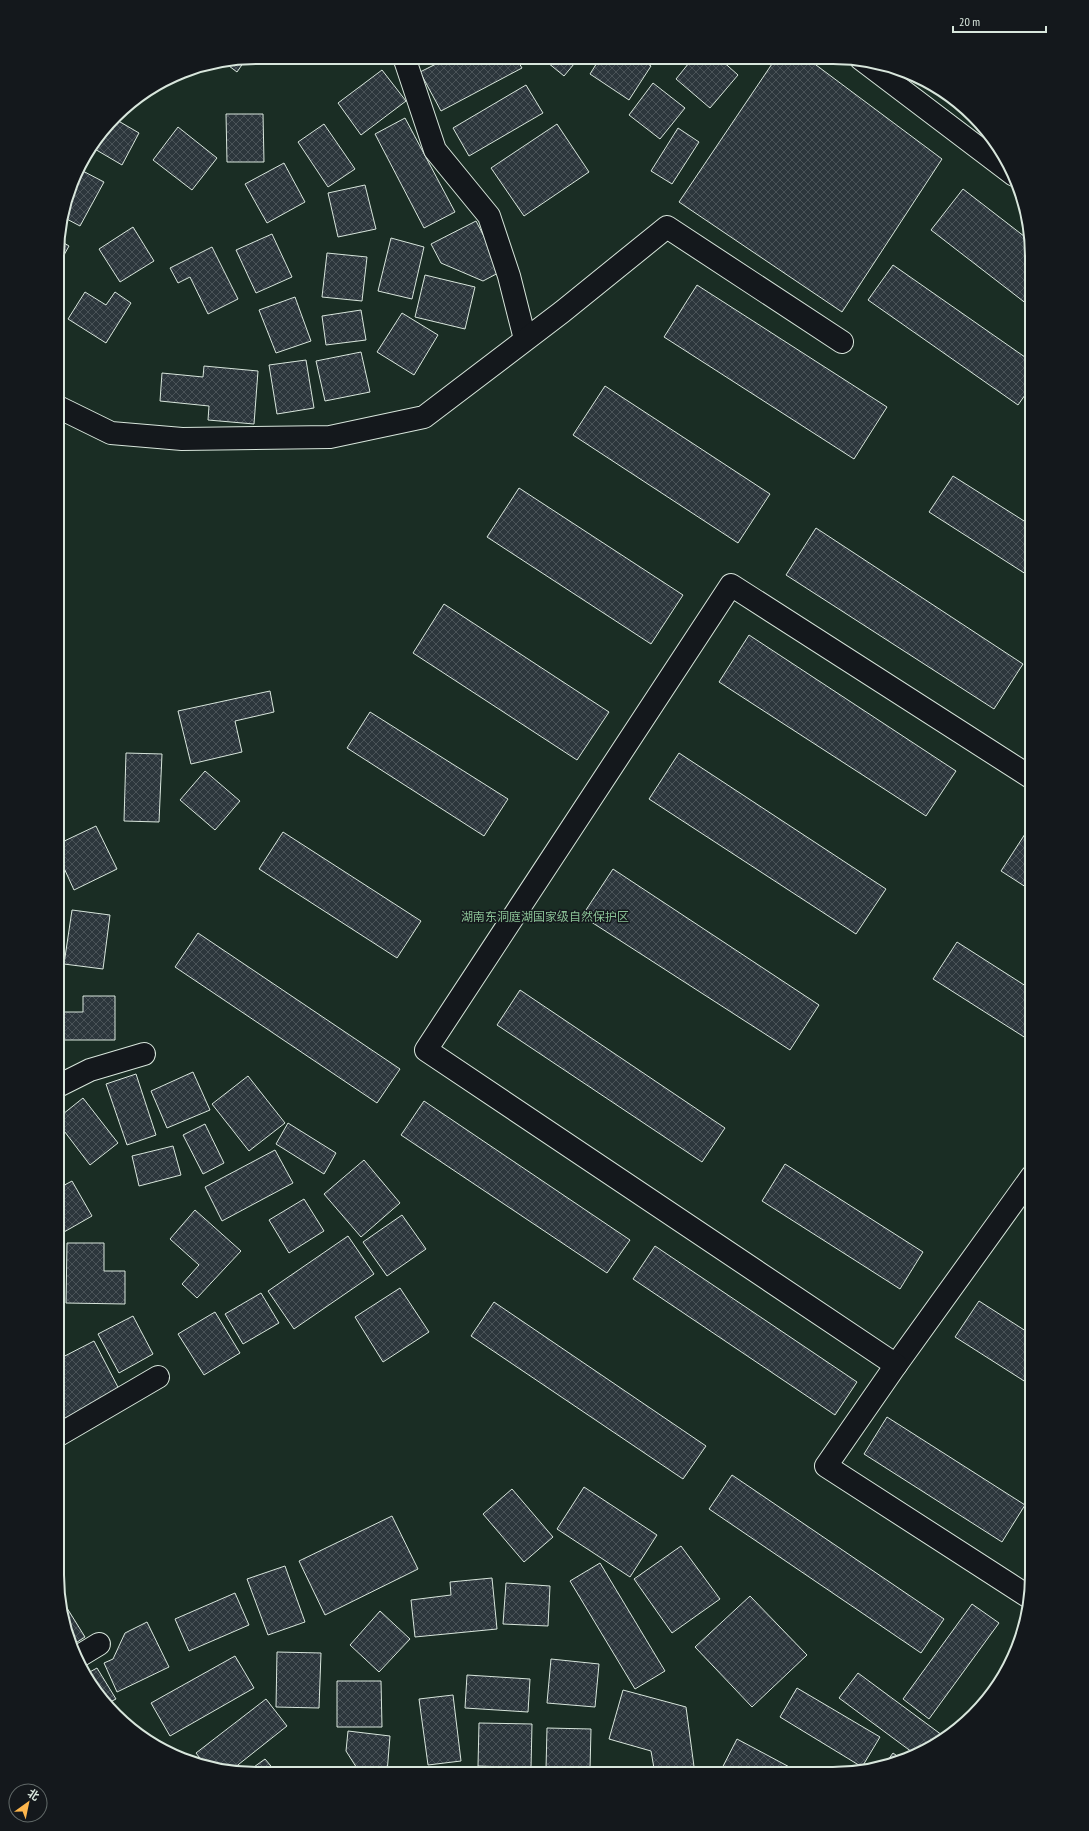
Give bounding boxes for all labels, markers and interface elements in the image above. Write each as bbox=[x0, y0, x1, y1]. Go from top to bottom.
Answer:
scale bar bbox=[953, 8, 1046, 34]
text: 20 m bbox=[959, 14, 980, 29]
park label: 湖南东洞庭湖国家级自然保护区 bbox=[461, 909, 629, 924]
north arrow bbox=[8, 1783, 48, 1823]
text: 北 bbox=[25, 1786, 42, 1803]

